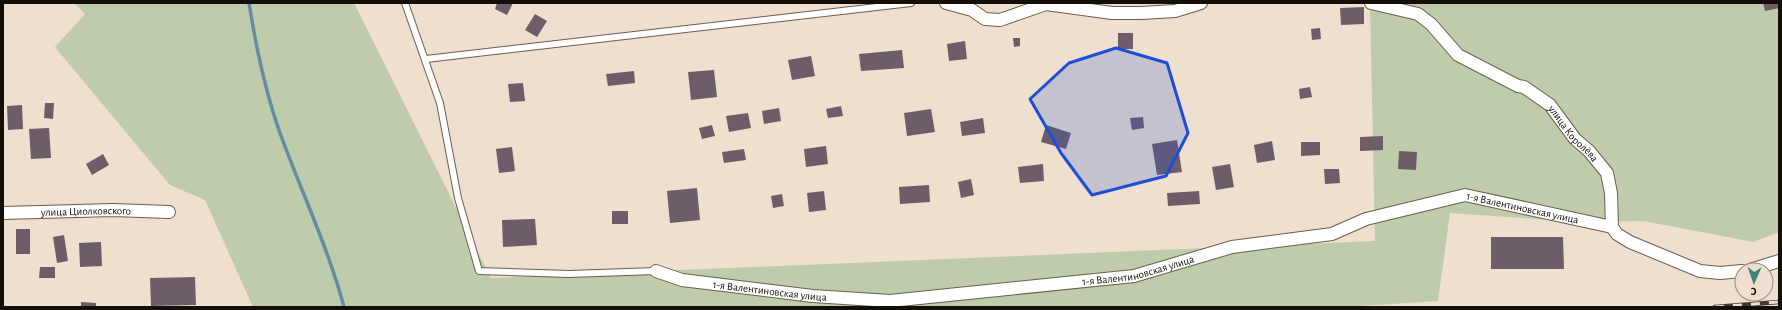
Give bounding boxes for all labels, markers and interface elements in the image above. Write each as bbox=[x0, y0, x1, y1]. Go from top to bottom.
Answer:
street label: улица Королёва bbox=[1546, 102, 1601, 164]
street label: 1-я Валентиновская улица bbox=[1466, 190, 1580, 225]
street label: улица Циолковского bbox=[40, 204, 131, 217]
street label: 1-я Валентиновская улица bbox=[1082, 253, 1195, 287]
north arrow bbox=[1734, 262, 1774, 302]
street label: 1-я Валентиновская улица bbox=[712, 278, 827, 302]
text: С bbox=[1750, 286, 1757, 297]

